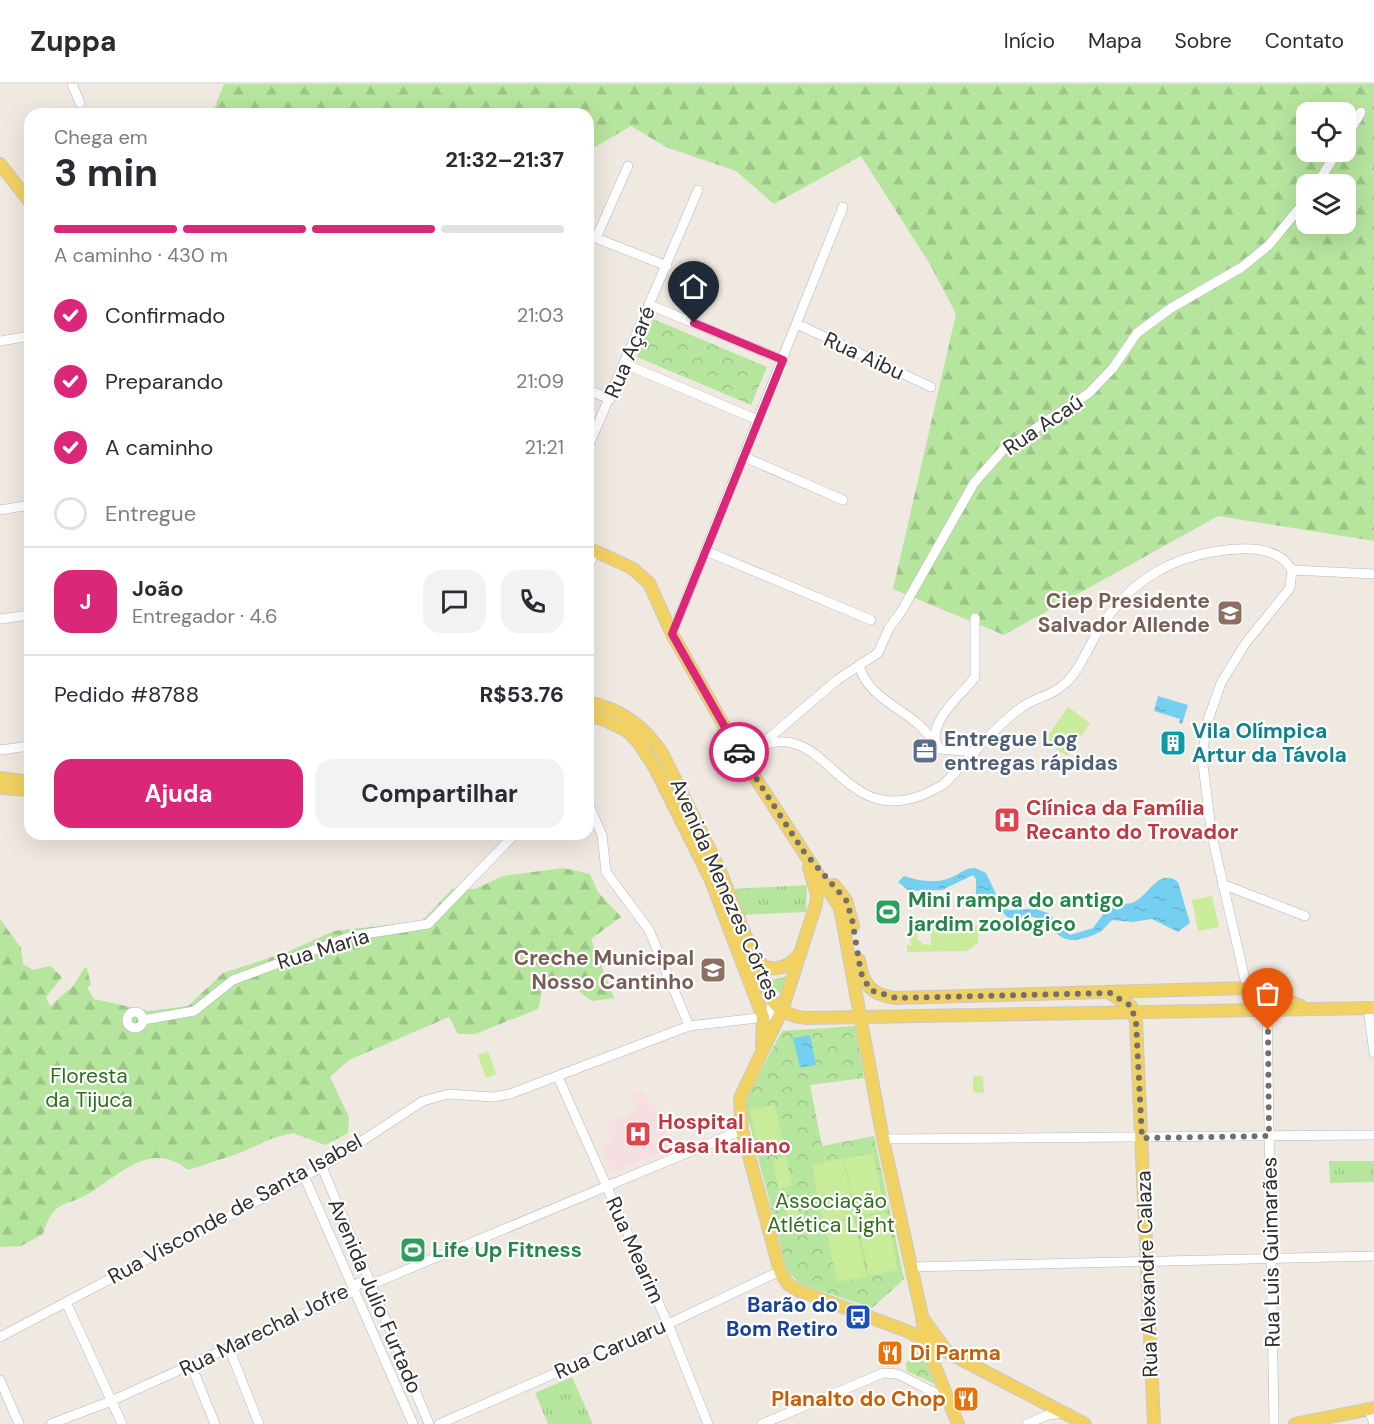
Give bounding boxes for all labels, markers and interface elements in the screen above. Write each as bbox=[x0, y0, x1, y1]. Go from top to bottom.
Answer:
text: Zuppa bbox=[30, 23, 117, 60]
text: Início bbox=[1004, 27, 1055, 55]
text: Mapa bbox=[1088, 27, 1142, 55]
text: Sobre bbox=[1175, 27, 1232, 55]
text: Contato bbox=[1265, 27, 1344, 55]
map controls bbox=[1296, 102, 1356, 234]
button: locate bbox=[1296, 102, 1356, 162]
text: Chega em bbox=[54, 124, 148, 150]
text: 21:32–21:37 bbox=[445, 145, 564, 174]
text: 3 min bbox=[54, 147, 158, 198]
button: layers bbox=[1296, 174, 1356, 234]
text: A caminho · 430 m bbox=[54, 242, 228, 268]
pin bbox=[668, 261, 719, 323]
icon: home bbox=[677, 270, 710, 303]
icon: check bbox=[54, 299, 87, 332]
text: Confirmado bbox=[105, 301, 225, 330]
text: 21:03 bbox=[517, 302, 564, 328]
street label: Rua Açaré bbox=[598, 302, 662, 402]
street label: Rua Aibu bbox=[819, 325, 909, 387]
icon: check bbox=[54, 365, 87, 398]
text: Preparando bbox=[105, 367, 223, 396]
text: 21:09 bbox=[516, 368, 564, 394]
street label: Rua Acaú bbox=[998, 388, 1088, 462]
icon: check bbox=[54, 431, 87, 464]
text: A caminho bbox=[105, 433, 213, 462]
text: 21:21 bbox=[524, 434, 564, 460]
text: Entregue bbox=[105, 499, 196, 528]
button: chat bbox=[423, 570, 486, 633]
button: phone bbox=[501, 570, 564, 633]
text: João bbox=[132, 574, 184, 603]
text: J bbox=[80, 587, 91, 616]
place label: Ciep Presidente Salvador Allende bbox=[1038, 587, 1210, 639]
school or university icon: Ciep Presidente Salvador Allende bbox=[1215, 598, 1245, 628]
text: Entregador · 4.6 bbox=[132, 603, 277, 629]
text: Pedido #8788 bbox=[54, 680, 199, 709]
text: R$53.76 bbox=[479, 680, 564, 709]
place label: Vila Olímpica Artur da Távola bbox=[1192, 717, 1347, 769]
courier bbox=[709, 722, 769, 782]
place label: Entregue Log entregas rápidas bbox=[944, 725, 1118, 777]
building icon: Vila Olímpica Artur da Távola bbox=[1158, 728, 1188, 758]
icon: car bbox=[723, 736, 756, 769]
office icon: Entregue Log entregas rápidas bbox=[910, 736, 940, 766]
button: Ajuda bbox=[54, 759, 303, 828]
button: Compartilhar bbox=[315, 759, 564, 828]
street label: Avenida Menezes Côrtes bbox=[663, 774, 787, 1004]
place label: Clínica da Família Recanto do Trovador bbox=[1026, 794, 1239, 846]
hospital icon: Clínica da Família Recanto do Trovador bbox=[992, 805, 1022, 835]
place label: Mini rampa do antigo jardim zoológico bbox=[907, 886, 1124, 938]
sports icon: Mini rampa do antigo jardim zoológico bbox=[873, 897, 903, 927]
street label: Rua Maria bbox=[274, 922, 372, 976]
place label: Creche Municipal Nosso Cantinho bbox=[514, 944, 694, 996]
school or university icon: Creche Municipal Nosso Cantinho bbox=[698, 955, 728, 985]
pin bbox=[1242, 968, 1293, 1030]
icon: bag bbox=[1251, 977, 1284, 1010]
park label: Floresta da Tijuca bbox=[45, 1062, 133, 1114]
place label: Hospital Casa Italiano bbox=[658, 1108, 791, 1160]
hospital icon: Hospital Casa Italiano bbox=[623, 1119, 653, 1149]
street label: Rua Visconde de Santa Isabel bbox=[103, 1127, 367, 1291]
street label: Rua Luis Guimarães bbox=[1255, 1156, 1287, 1348]
street label: Rua Alexandre Calaza bbox=[1129, 1170, 1165, 1378]
park label: Associação Atlética Light bbox=[767, 1187, 895, 1239]
street label: Rua Mearim bbox=[599, 1192, 671, 1308]
street label: Avenida Julio Furtado bbox=[321, 1194, 429, 1398]
sports icon: Life Up Fitness bbox=[398, 1235, 428, 1265]
place label: Life Up Fitness bbox=[432, 1236, 582, 1264]
street label: Rua Marechal Jofre bbox=[175, 1277, 353, 1383]
place label: Barão do Bom Retiro bbox=[726, 1291, 838, 1343]
bus stop icon: Barão do Bom Retiro bbox=[843, 1302, 873, 1332]
street label: Rua Caruaru bbox=[550, 1312, 670, 1386]
restaurant icon: Di Parma bbox=[875, 1338, 905, 1368]
place label: Di Parma bbox=[910, 1339, 1001, 1367]
restaurant icon: Planalto do Chop bbox=[951, 1384, 981, 1414]
place label: Planalto do Chop bbox=[771, 1385, 946, 1413]

